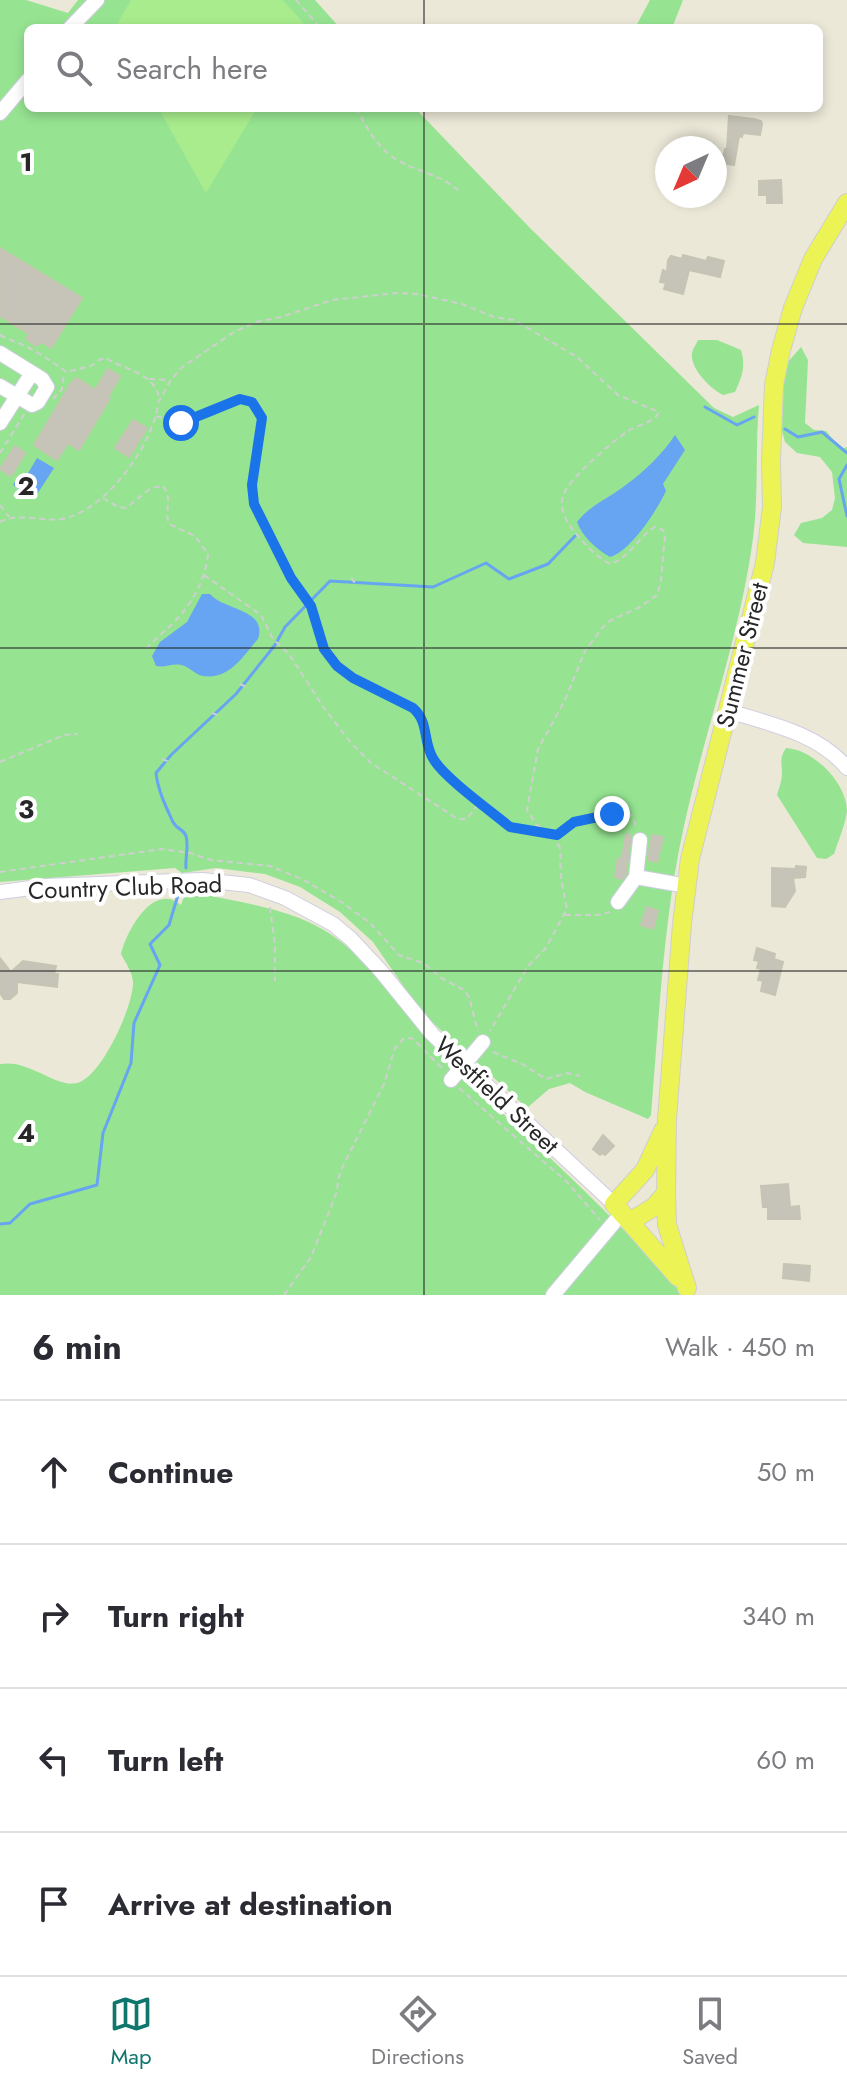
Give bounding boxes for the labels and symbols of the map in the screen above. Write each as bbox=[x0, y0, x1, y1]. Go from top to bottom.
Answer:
north arrow bbox=[655, 136, 727, 208]
text: 1 bbox=[19, 143, 33, 181]
route start bbox=[163, 405, 199, 441]
text: 2 bbox=[17, 467, 35, 505]
street label: Summer Street bbox=[707, 579, 777, 731]
text: 3 bbox=[18, 790, 34, 828]
route end bbox=[594, 796, 630, 832]
street label: Country Club Road bbox=[27, 866, 223, 908]
street label: Westfield Street bbox=[427, 1028, 567, 1162]
text: 4 bbox=[17, 1114, 35, 1152]

